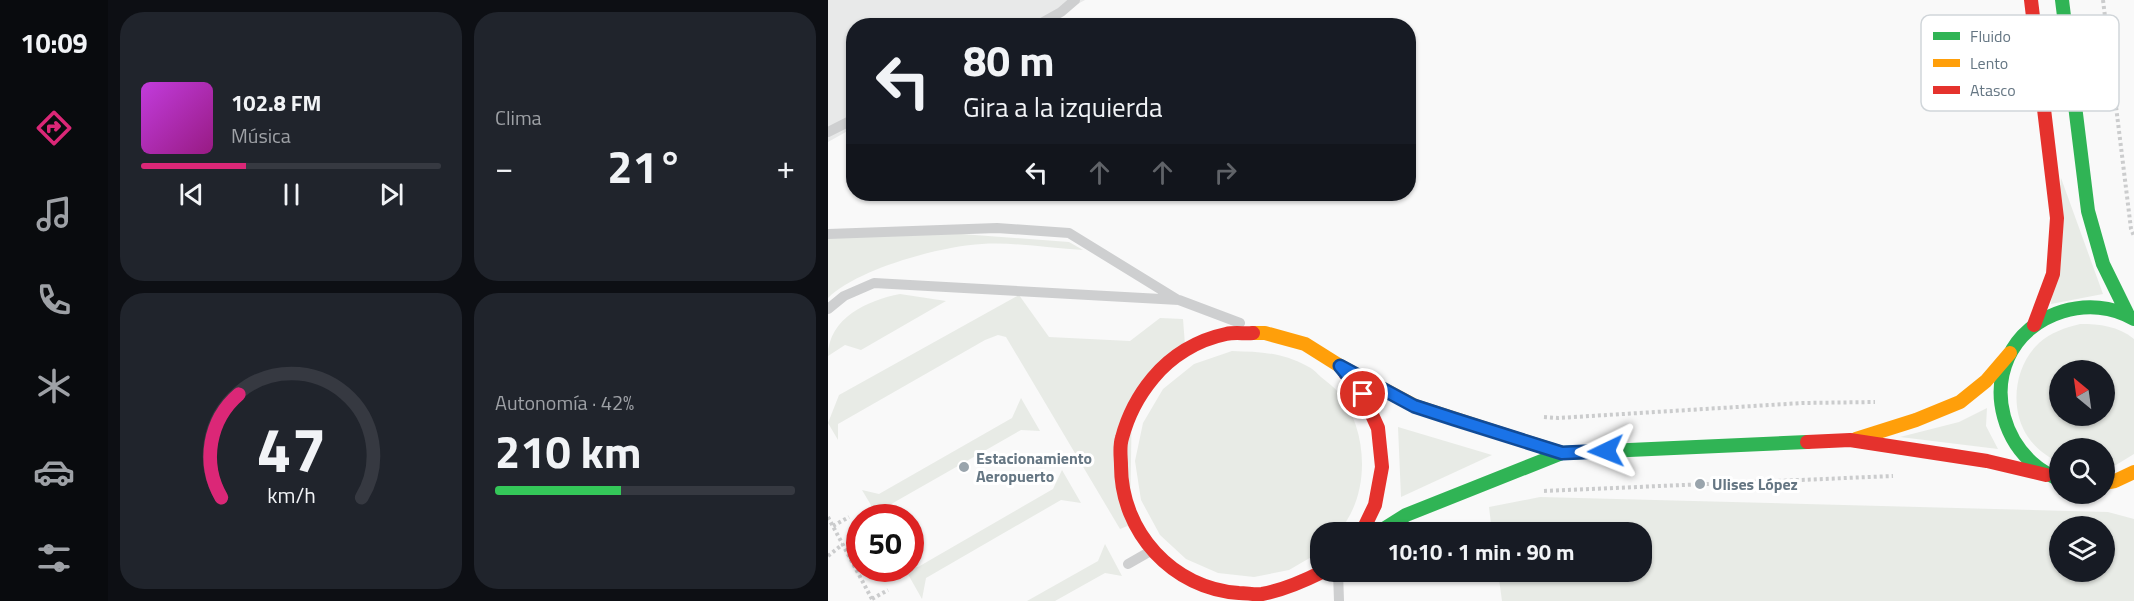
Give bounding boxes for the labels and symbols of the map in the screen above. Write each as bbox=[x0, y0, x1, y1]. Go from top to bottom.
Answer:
legend bbox=[1921, 15, 2119, 111]
text: Fluido bbox=[1970, 24, 2011, 48]
text: Lento bbox=[1970, 51, 2008, 75]
text: Atasco bbox=[1970, 78, 2016, 102]
north arrow bbox=[2049, 360, 2115, 426]
pin bbox=[1337, 368, 1388, 419]
position arrow bbox=[1574, 419, 1638, 483]
place label: Estacionamiento Aeropuerto bbox=[976, 446, 1092, 488]
marker: Estacionamiento Aeropuerto bbox=[957, 460, 971, 474]
place label: Ulises López bbox=[1712, 472, 1798, 496]
marker: Ulises López bbox=[1693, 477, 1707, 491]
speed limit sign: 50 bbox=[846, 504, 924, 582]

